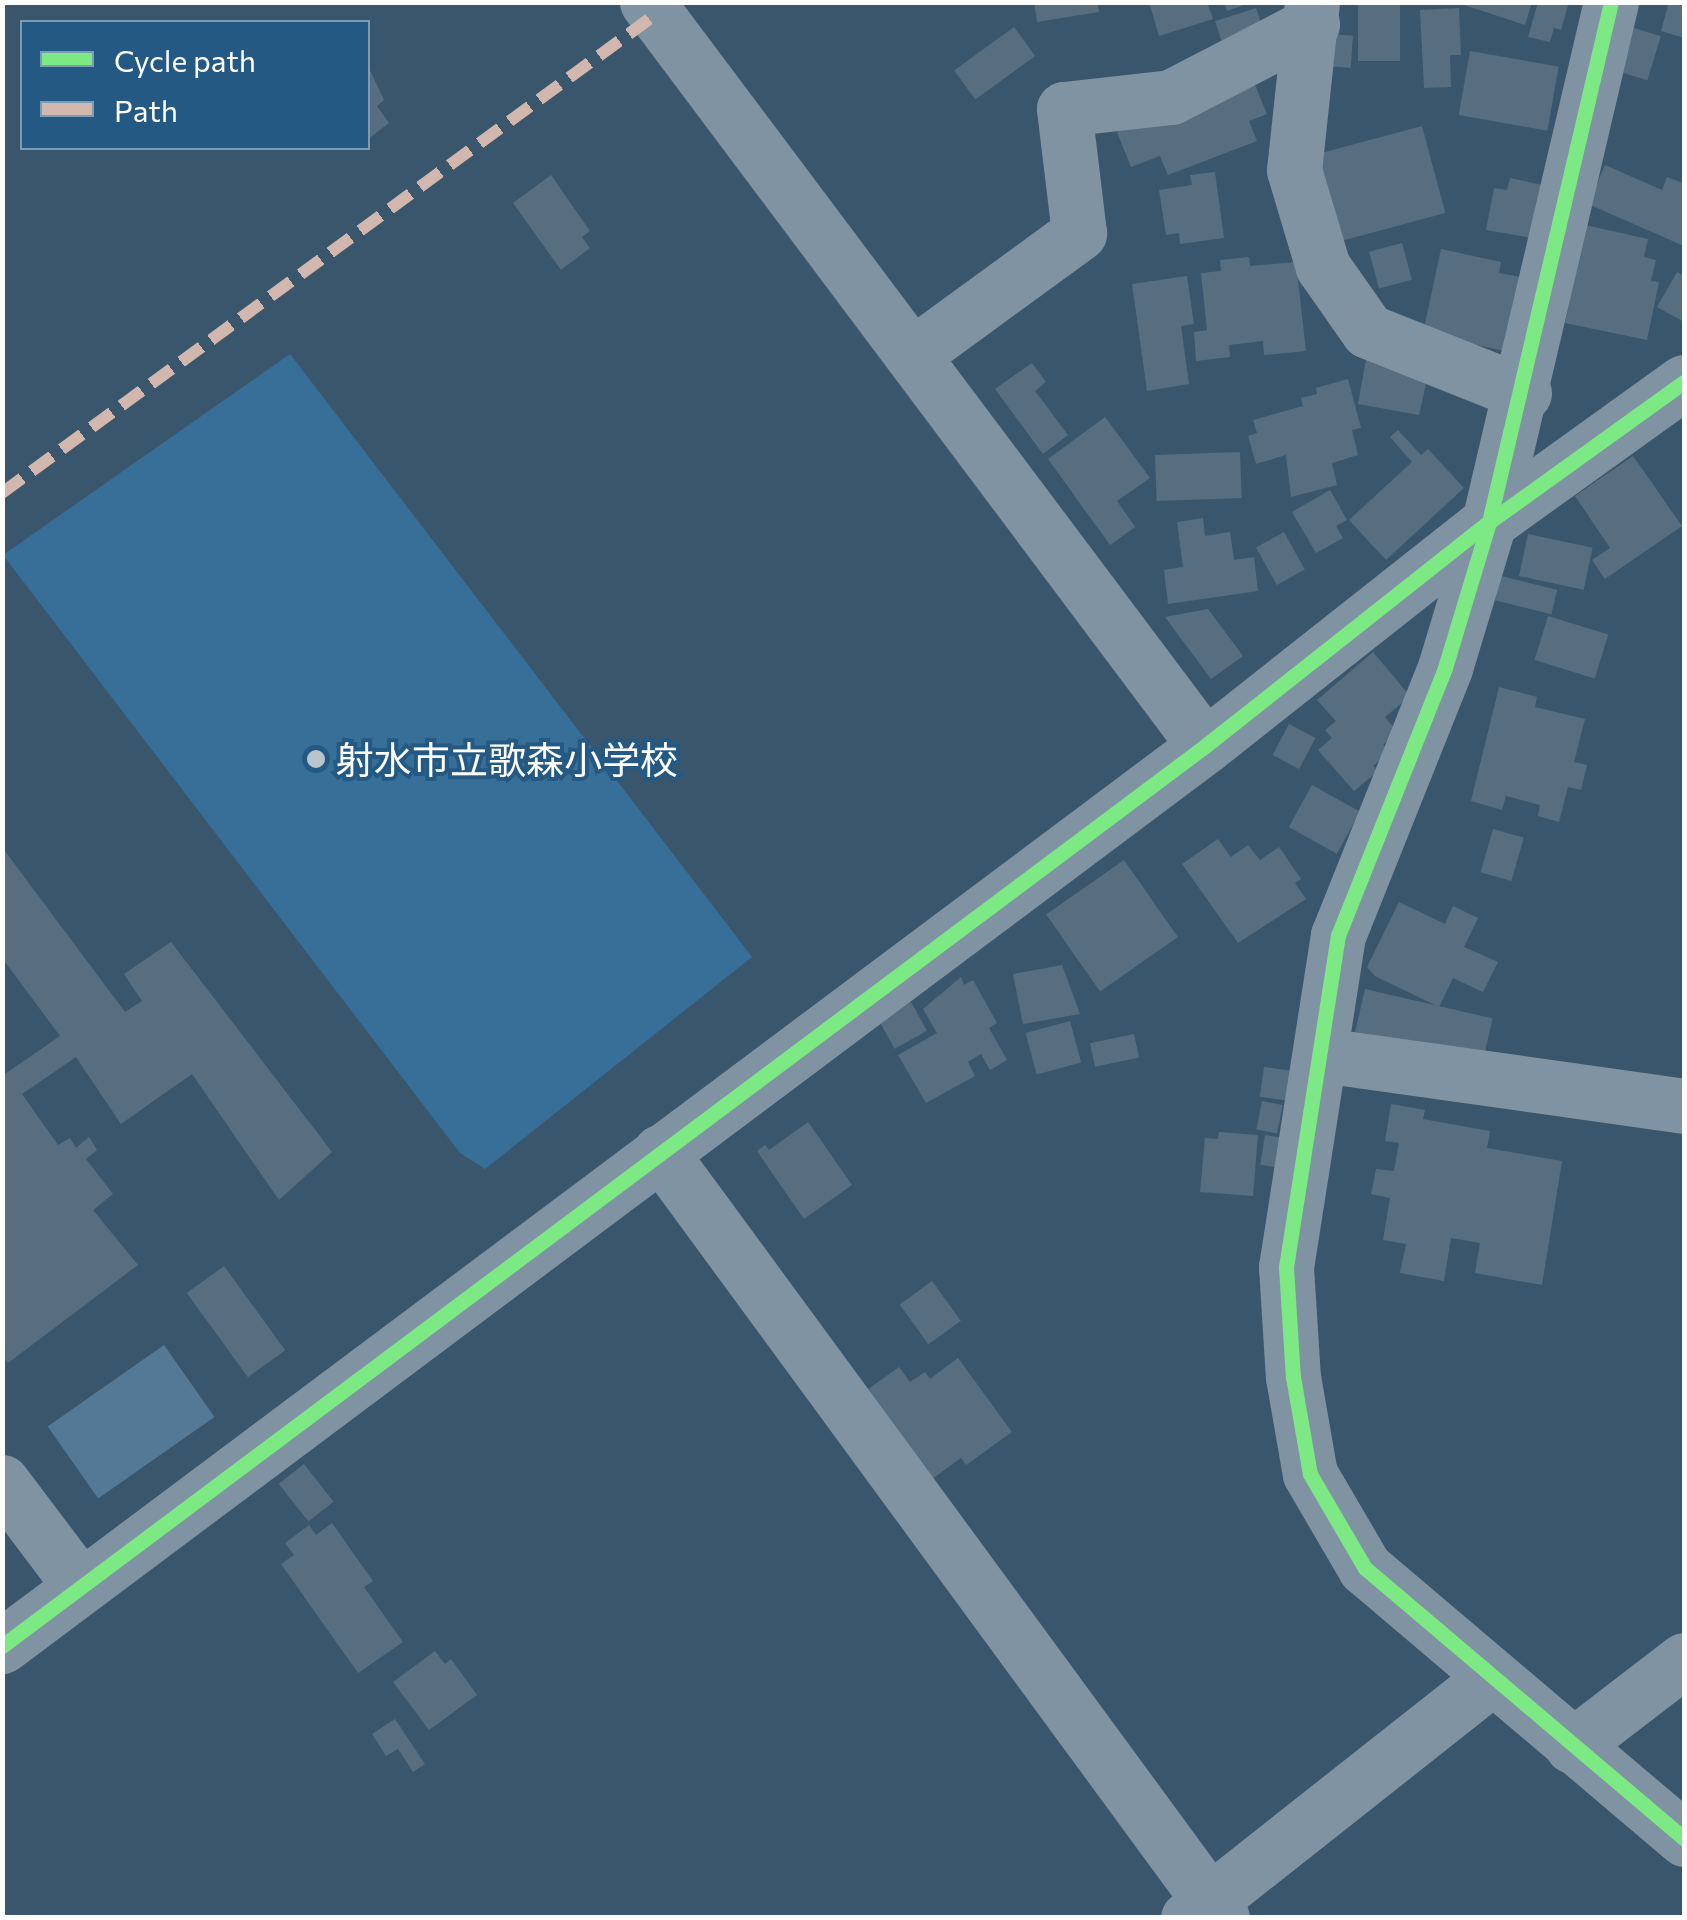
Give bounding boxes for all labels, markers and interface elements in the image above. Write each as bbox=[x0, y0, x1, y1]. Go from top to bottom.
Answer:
legend bbox=[20, 20, 370, 150]
text: Cycle path bbox=[114, 41, 256, 78]
text: Path bbox=[114, 91, 178, 128]
place label: 射水市立歌森小学校 bbox=[336, 736, 678, 782]
marker: 射水市立歌森小学校 bbox=[305, 748, 327, 770]

